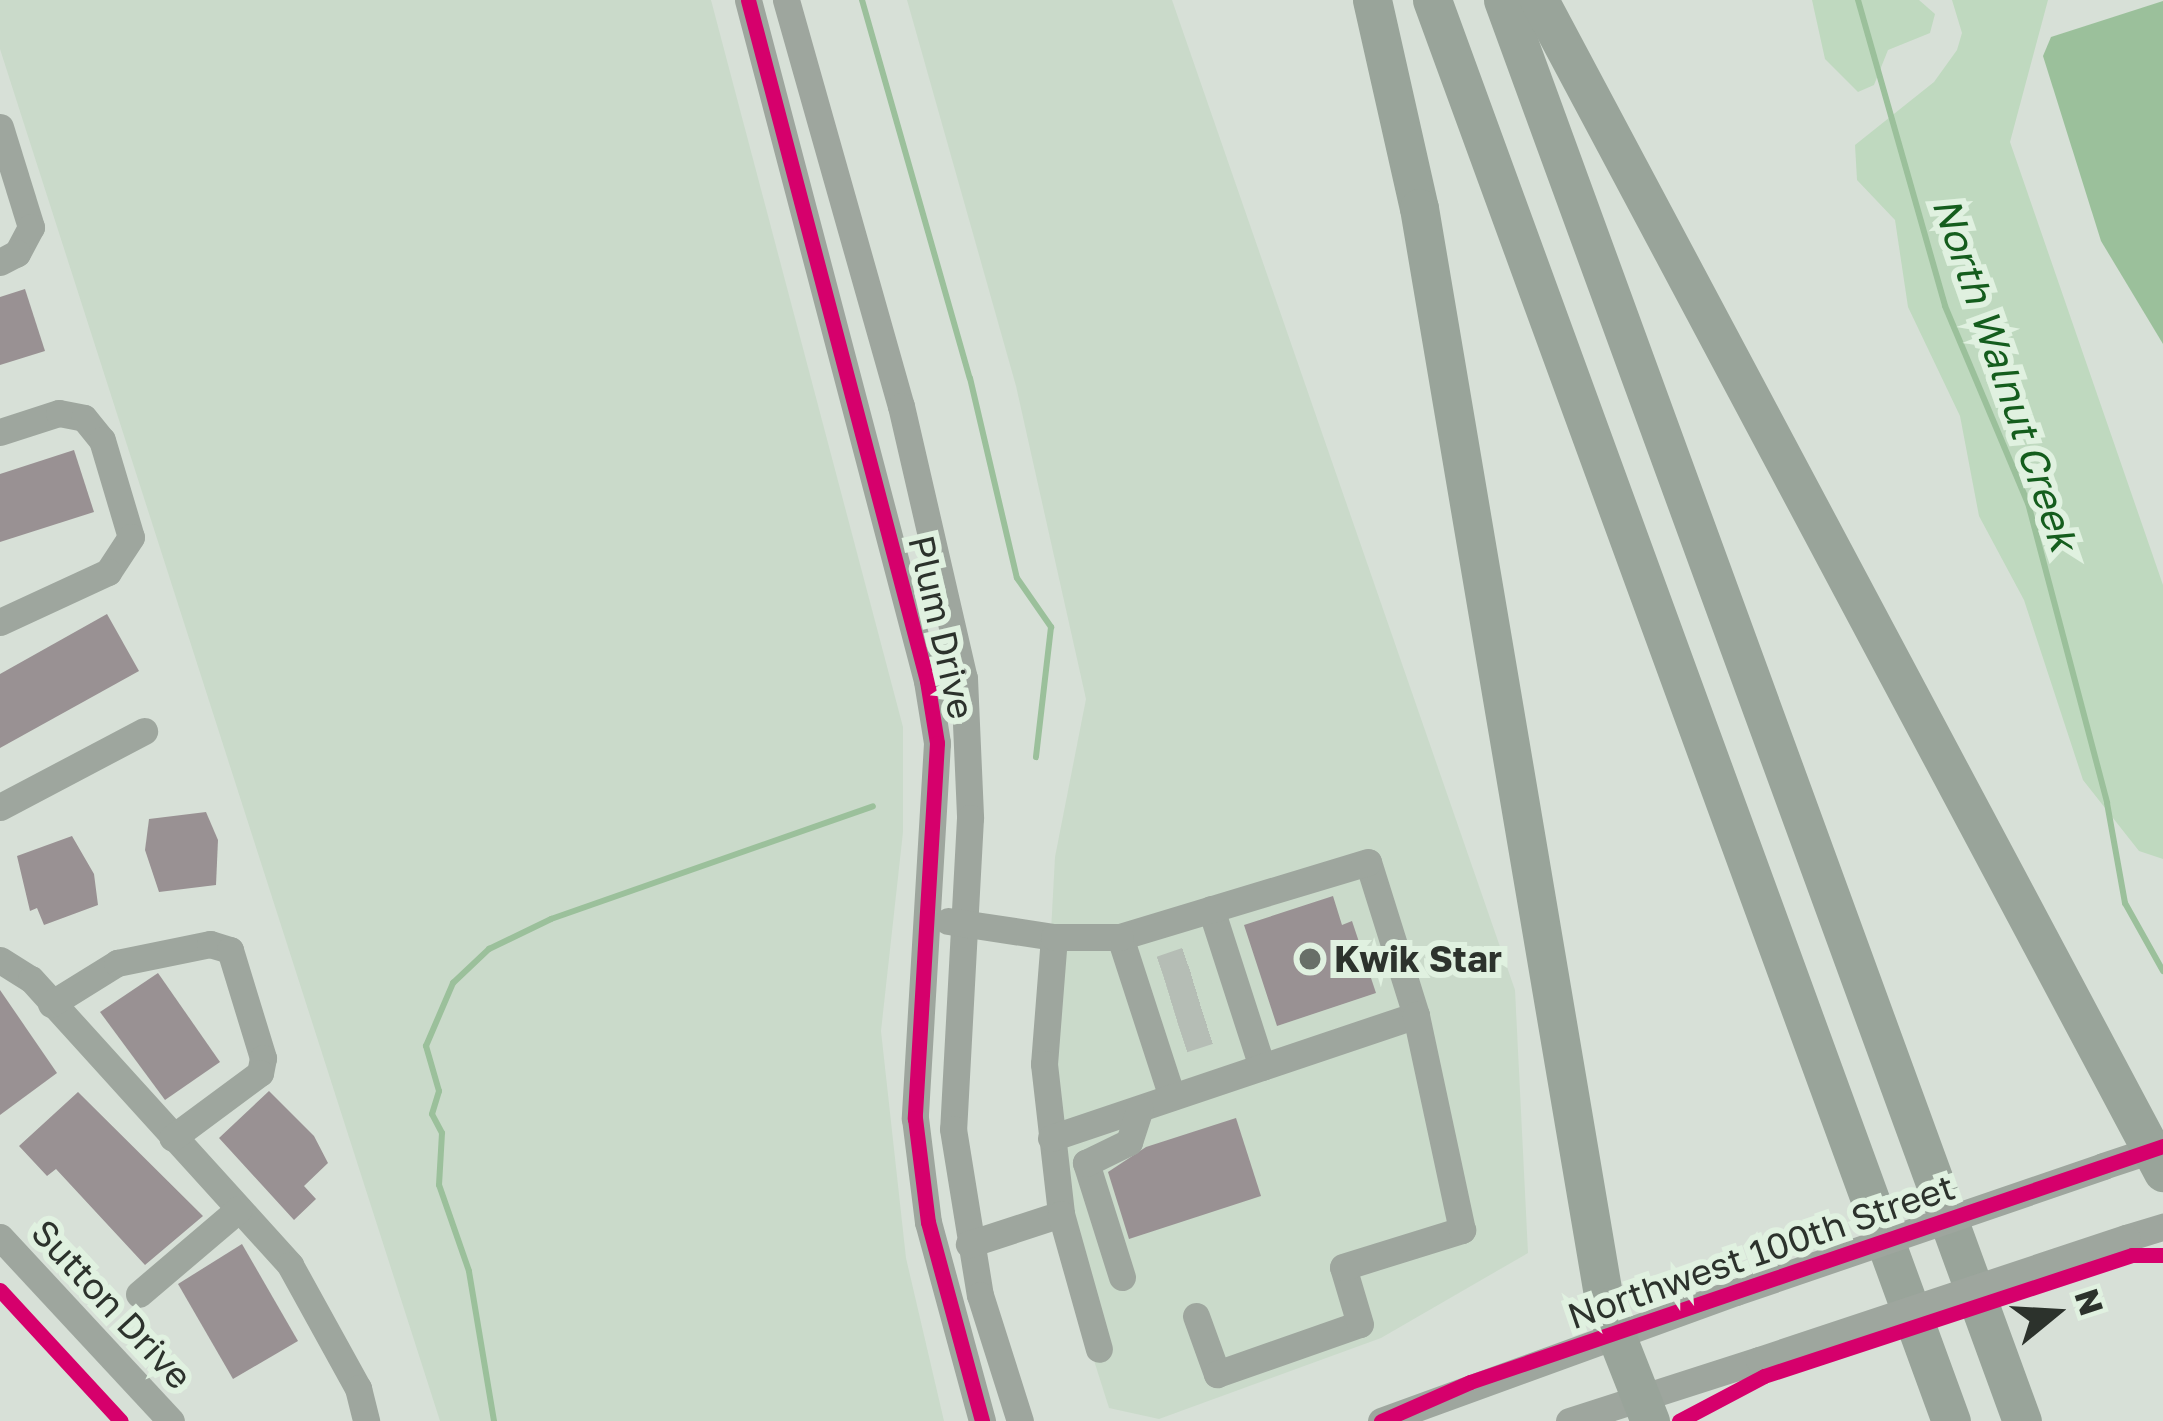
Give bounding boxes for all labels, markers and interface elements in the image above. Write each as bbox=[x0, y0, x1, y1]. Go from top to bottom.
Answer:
water label: North Walnut Creek bbox=[1923, 191, 2087, 557]
street label: Plum Drive bbox=[900, 531, 984, 723]
place label: Kwik Star bbox=[1334, 937, 1502, 981]
marker: Kwik Star bbox=[1297, 946, 1323, 972]
street label: Northwest 100th Street bbox=[1562, 1164, 1960, 1338]
street label: Sutton Drive bbox=[23, 1211, 201, 1397]
north arrow bbox=[1995, 1253, 2115, 1373]
text: N bbox=[2067, 1284, 2112, 1320]

